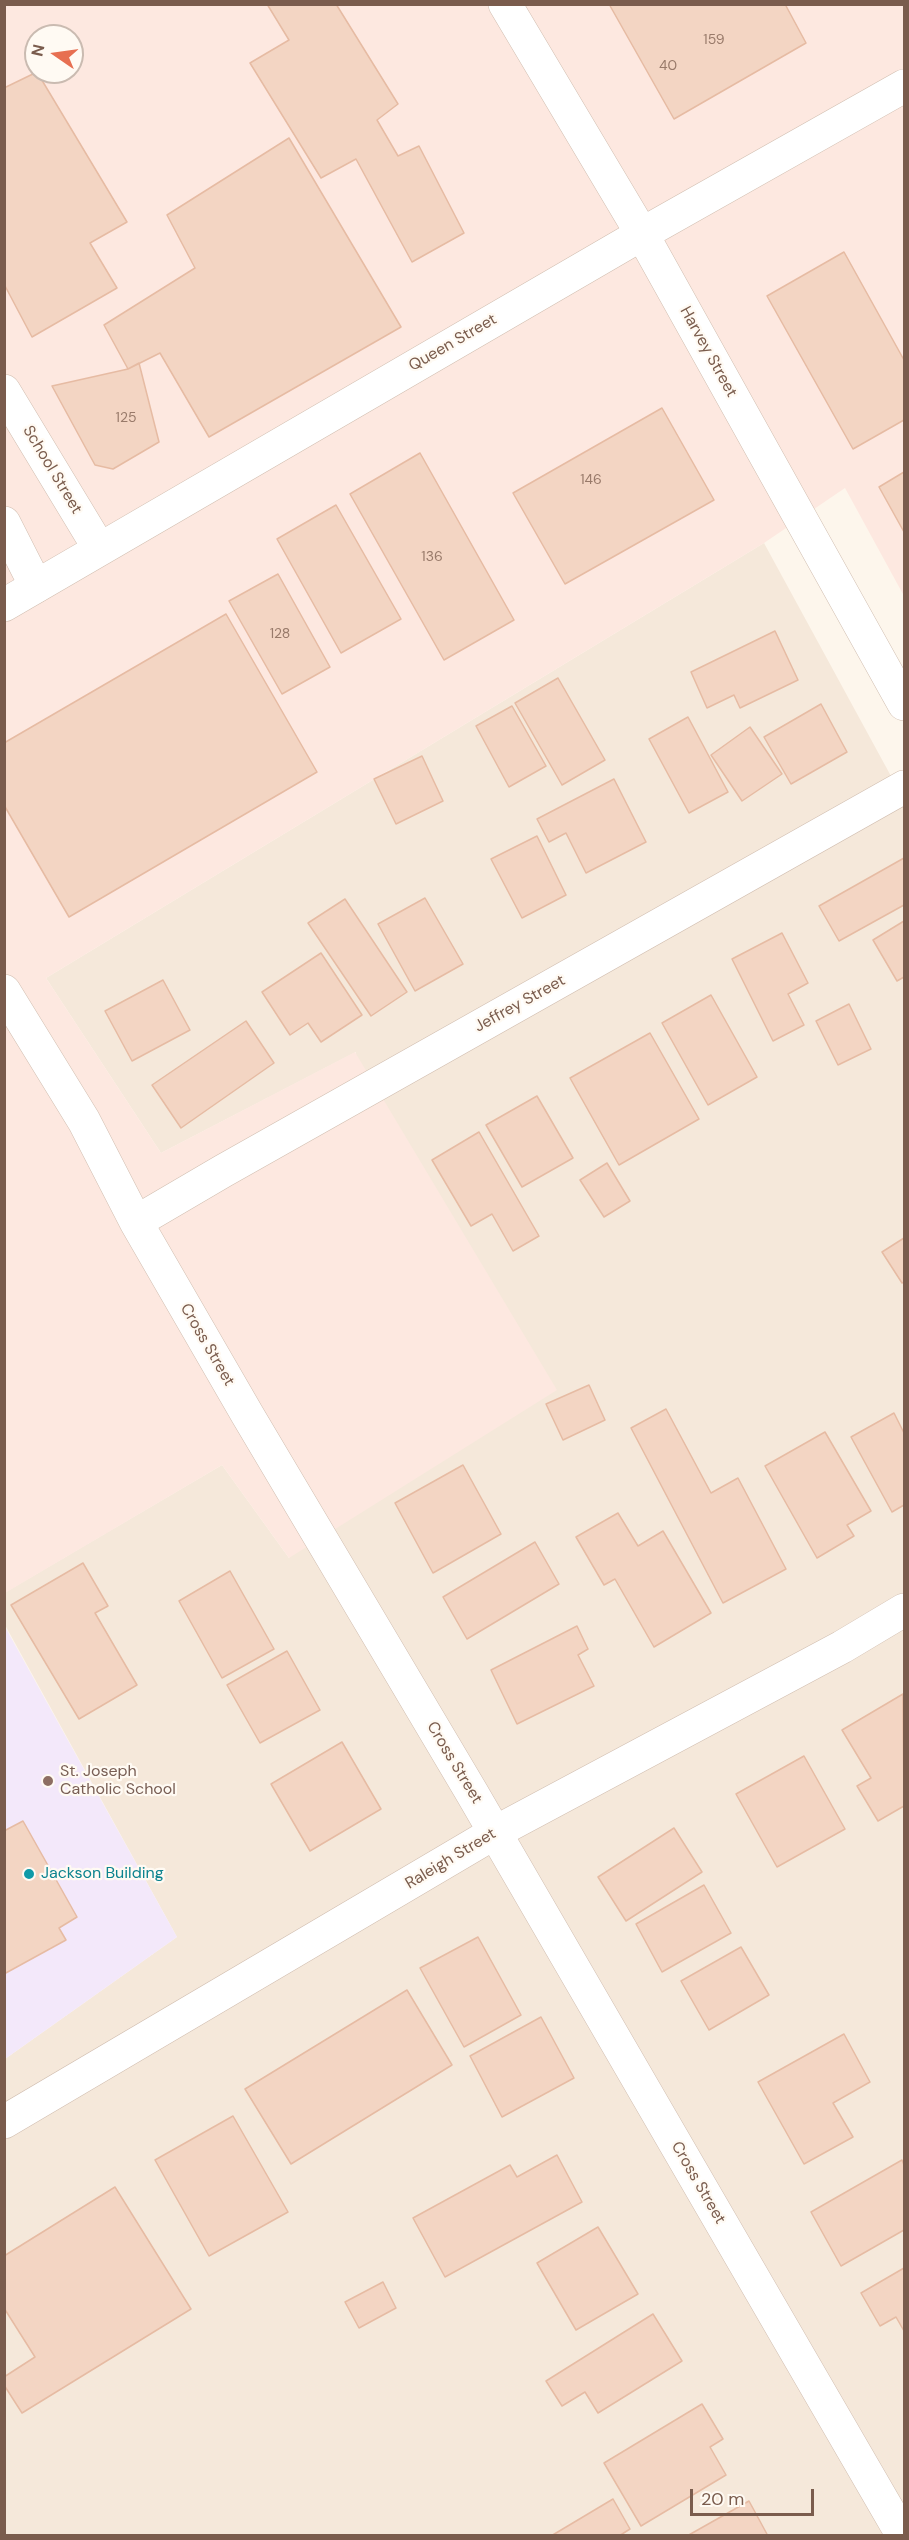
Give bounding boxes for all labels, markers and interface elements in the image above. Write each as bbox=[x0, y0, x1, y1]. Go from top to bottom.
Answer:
north arrow bbox=[24, 24, 84, 84]
house number: 159 bbox=[703, 32, 725, 48]
text: N bbox=[26, 42, 49, 58]
house number: 40 bbox=[659, 58, 677, 74]
street label: Harvey Street bbox=[675, 303, 741, 401]
street label: Queen Street bbox=[406, 310, 500, 376]
house number: 125 bbox=[116, 410, 136, 426]
street label: School Street bbox=[18, 422, 86, 518]
house number: 146 bbox=[580, 472, 602, 488]
house number: 136 bbox=[421, 549, 443, 565]
house number: 128 bbox=[270, 626, 290, 642]
street label: Jeffrey Street bbox=[471, 971, 569, 1037]
street label: Cross Street bbox=[176, 1300, 238, 1390]
street label: Cross Street bbox=[422, 1719, 486, 1807]
place label: St. Joseph Catholic School bbox=[60, 1762, 176, 1800]
marker: St. Joseph Catholic School bbox=[41, 1774, 55, 1788]
street label: Raleigh Street bbox=[402, 1824, 500, 1894]
place label: Jackson Building bbox=[41, 1864, 164, 1884]
marker: Jackson Building bbox=[22, 1867, 36, 1881]
street label: Cross Street bbox=[667, 2138, 729, 2228]
scale bar bbox=[693, 2477, 818, 2515]
text: 20 m bbox=[701, 2487, 744, 2511]

